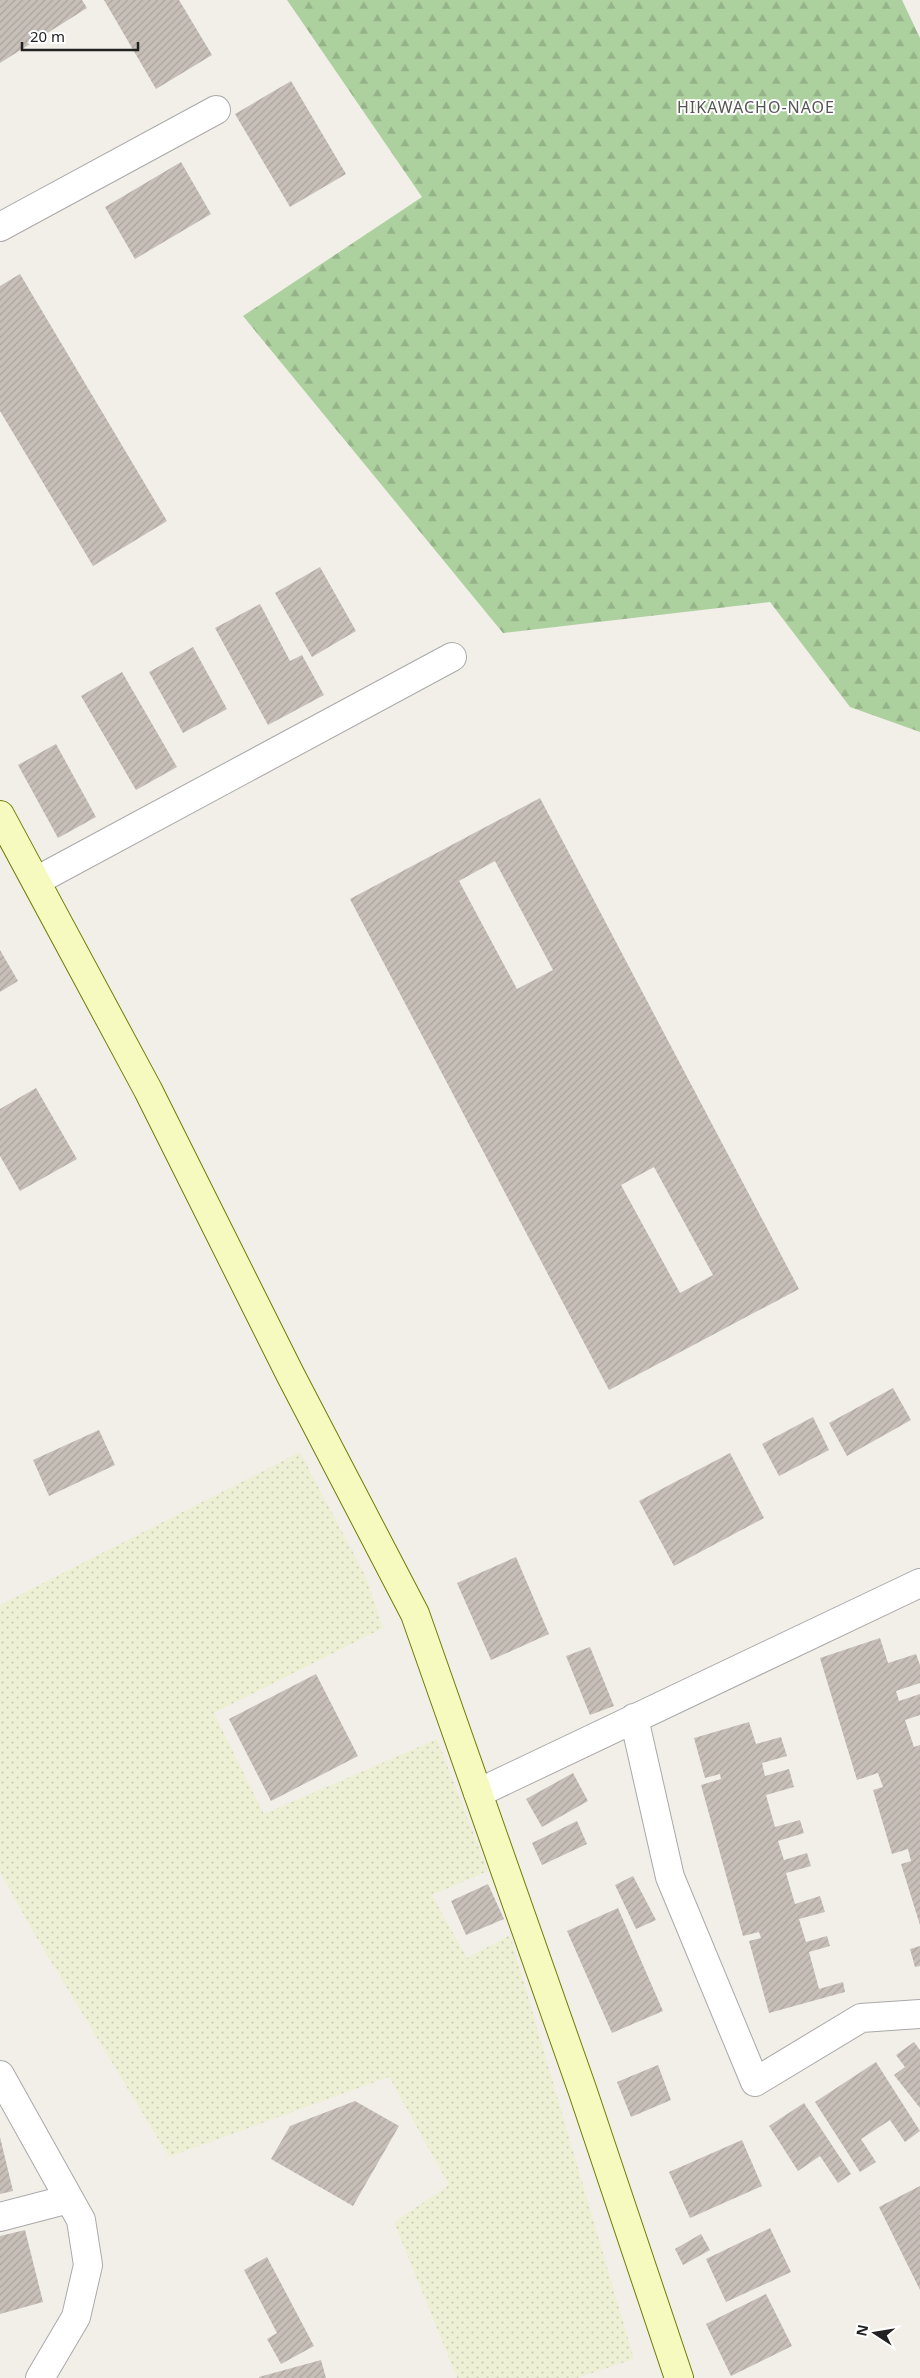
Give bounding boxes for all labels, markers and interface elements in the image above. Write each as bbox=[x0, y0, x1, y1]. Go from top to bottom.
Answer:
scale bar bbox=[22, 20, 139, 52]
text: 20 m bbox=[30, 26, 65, 46]
district label: HIKAWACHO-NAOE bbox=[677, 96, 835, 118]
north arrow bbox=[850, 2308, 900, 2358]
text: N bbox=[851, 2323, 872, 2338]

